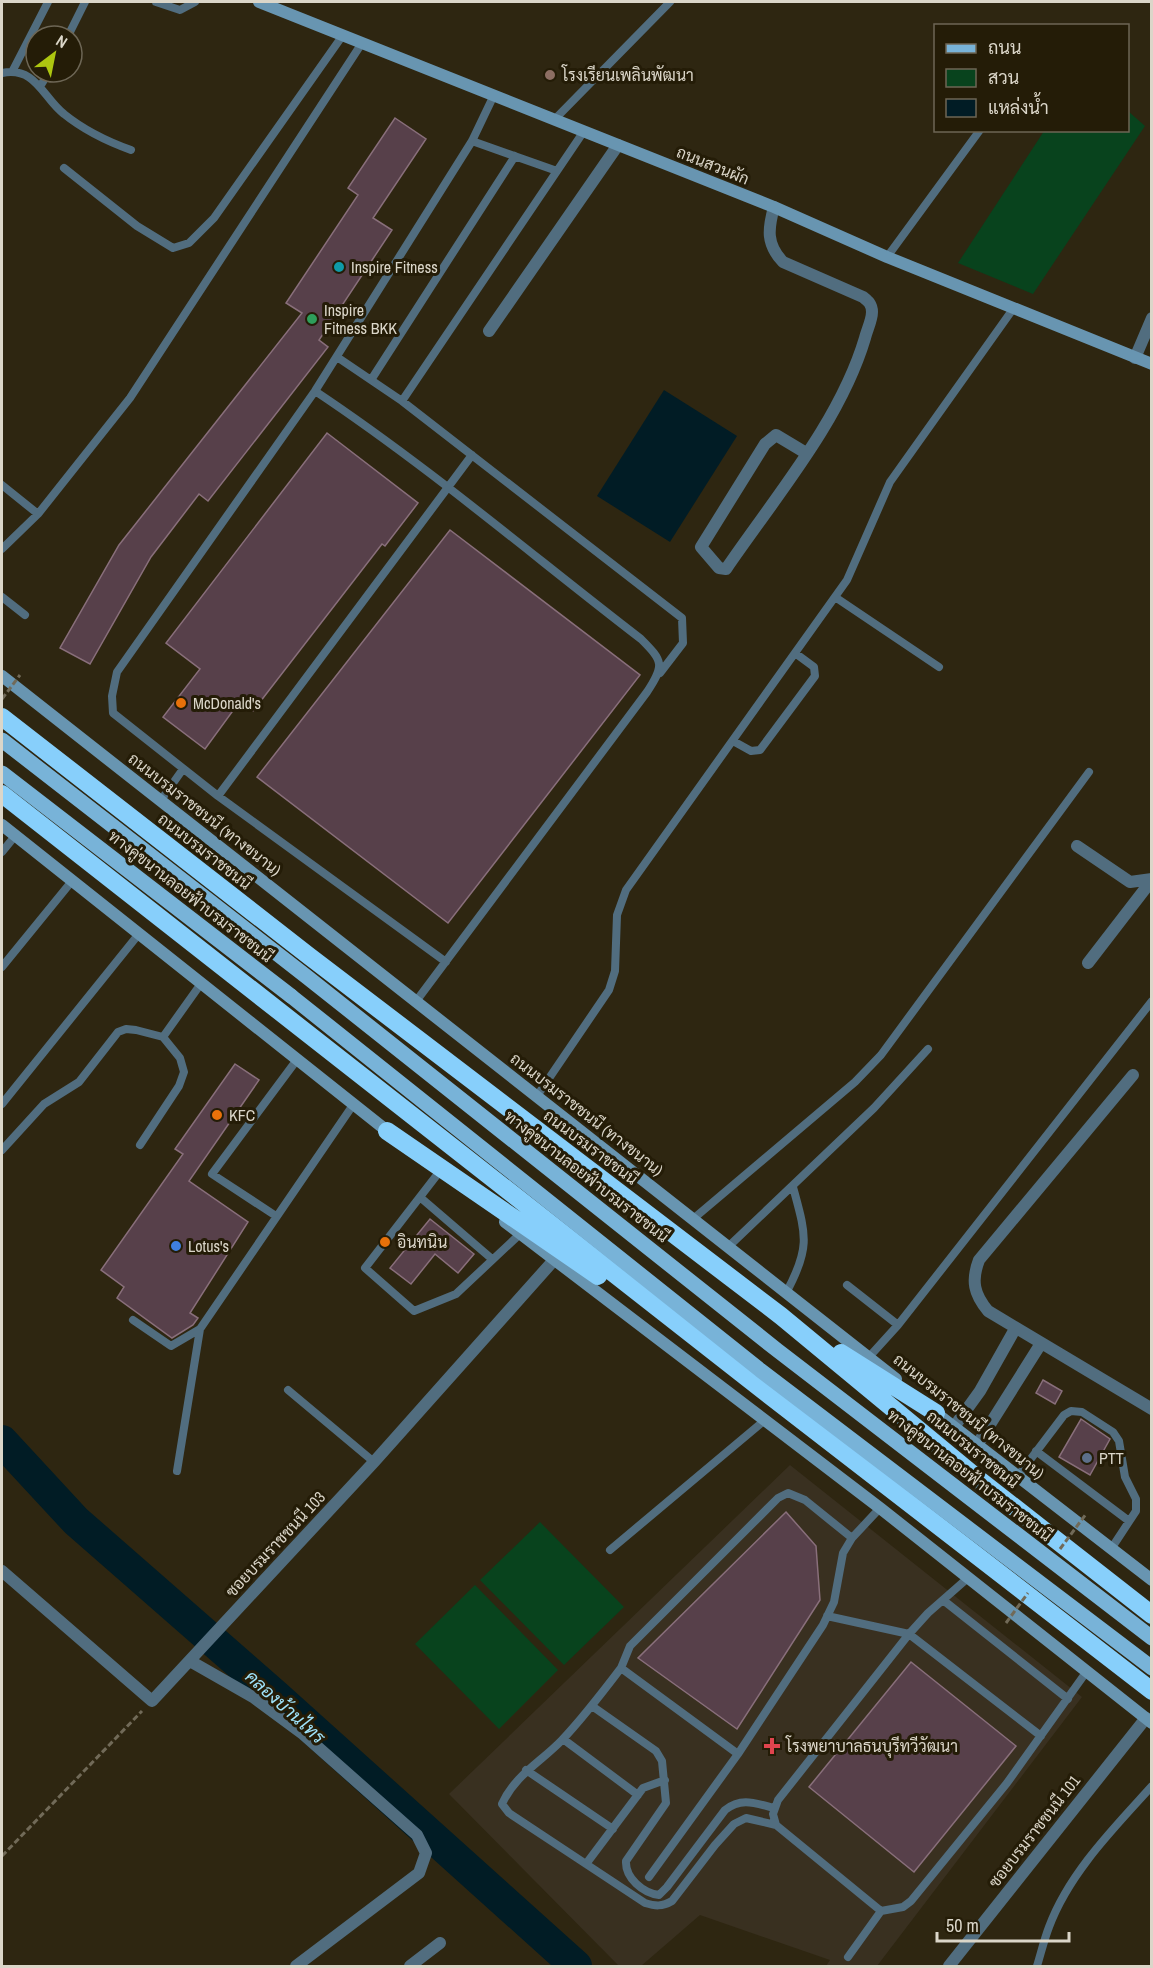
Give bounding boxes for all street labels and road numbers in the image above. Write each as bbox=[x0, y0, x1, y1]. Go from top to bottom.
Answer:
street label: ถนนสวนผัก bbox=[673, 140, 753, 190]
street label: ถนนบรมราชชนนี (ทางขนาน) bbox=[125, 748, 285, 880]
street label: ถนนบรมราชชนนี bbox=[155, 809, 255, 893]
street label: ทางคู่ขนานลอยฟ้าบรมราชชนนี bbox=[104, 825, 278, 968]
street label: ถนนบรมราชชนนี (ทางขนาน) bbox=[507, 1048, 667, 1180]
street label: ทางคู่ขนานลอยฟ้าบรมราชชนนี bbox=[500, 1105, 674, 1248]
street label: ถนนบรมราชชนนี bbox=[540, 1105, 642, 1189]
street label: ถนนบรมราชชนนี (ทางขนาน) bbox=[890, 1349, 1048, 1483]
street label: ทางคู่ขนานลอยฟ้าบรมราชชนนี bbox=[883, 1404, 1057, 1547]
street label: ถนนบรมราชชนนี bbox=[923, 1406, 1023, 1492]
street label: ซอยบรมราชชนนี 103 bbox=[220, 1486, 330, 1602]
street label: ซอยบรมราชชนนี 101 bbox=[983, 1770, 1085, 1892]

